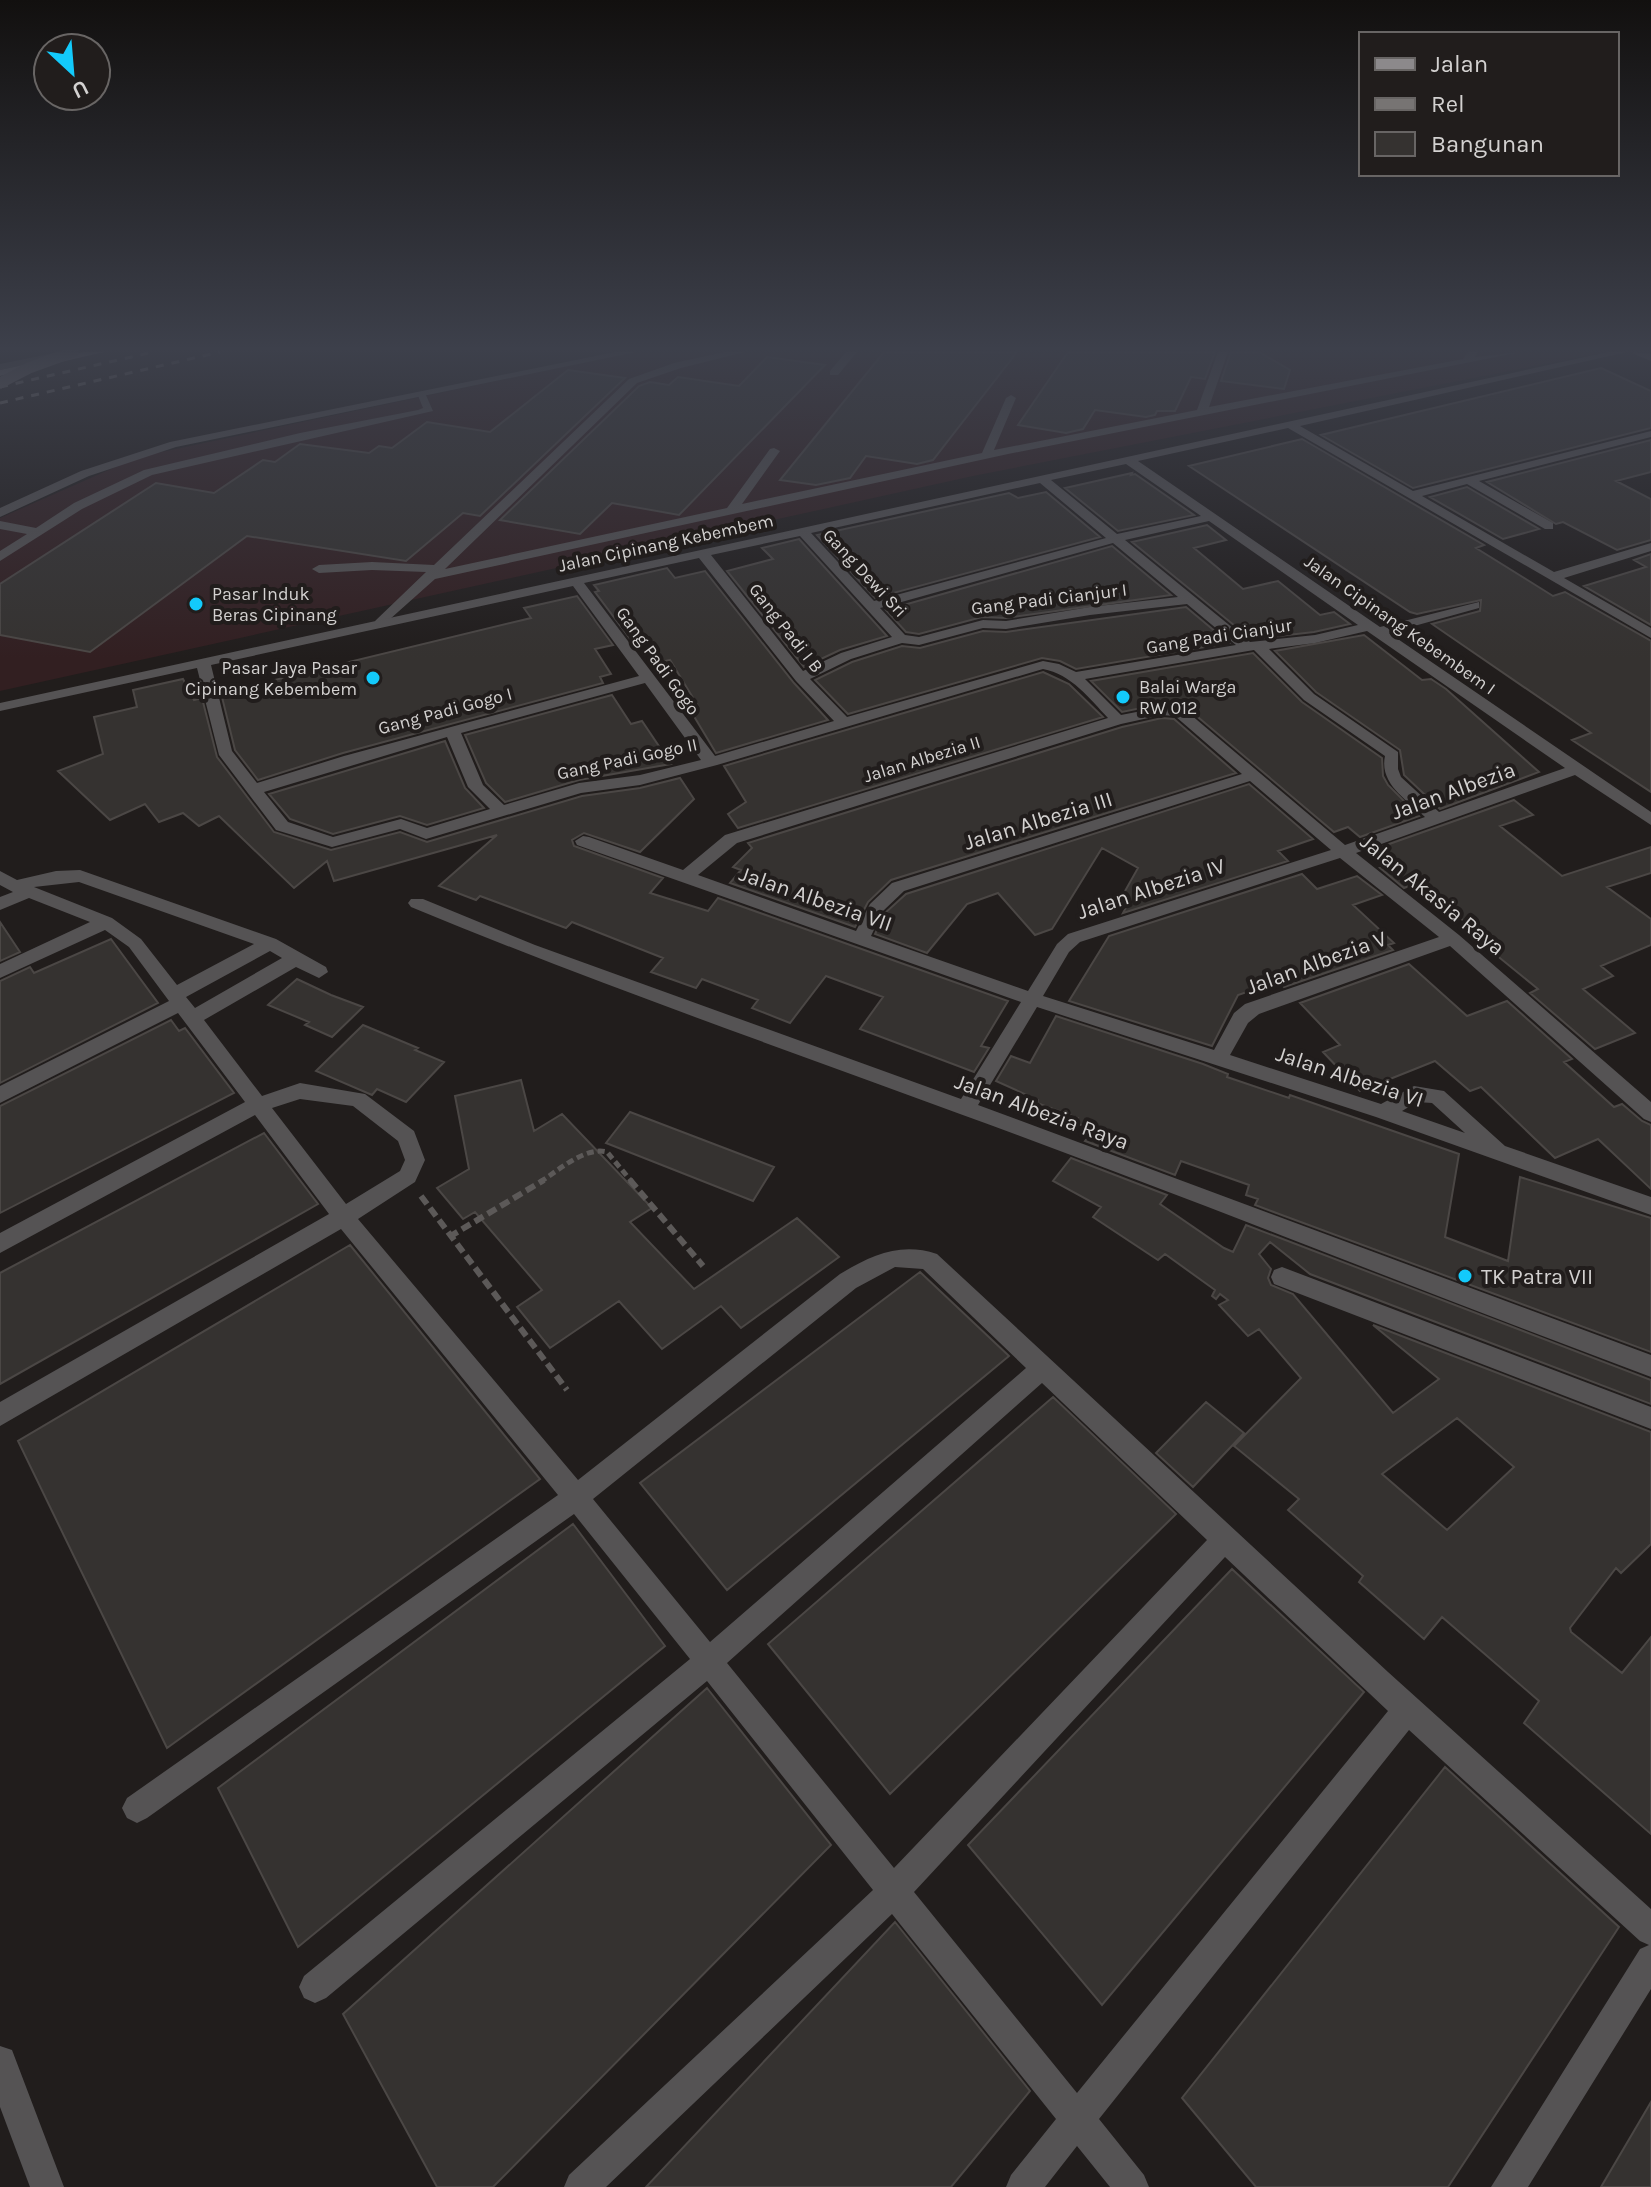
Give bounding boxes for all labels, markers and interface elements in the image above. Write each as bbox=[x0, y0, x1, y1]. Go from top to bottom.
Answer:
north arrow bbox=[32, 32, 112, 112]
legend bbox=[1359, 32, 1619, 176]
text: Jalan bbox=[1431, 50, 1488, 78]
text: U bbox=[68, 74, 93, 104]
text: Rel bbox=[1431, 90, 1465, 118]
text: Bangunan bbox=[1431, 130, 1544, 158]
street label: Jalan Cipinang Kebembem bbox=[556, 509, 776, 577]
street label: Gang Dewi Sri bbox=[818, 524, 912, 622]
street label: Jalan Cipinang Kebembem I bbox=[1300, 550, 1500, 700]
street label: Gang Padi I B bbox=[744, 579, 828, 677]
street label: Gang Padi Cianjur I bbox=[970, 579, 1128, 619]
place label: Pasar Induk Beras Cipinang bbox=[212, 583, 337, 626]
marker: Pasar Induk Beras Cipinang bbox=[187, 595, 205, 613]
street label: Gang Padi Gogo bbox=[611, 603, 705, 719]
street label: Gang Padi Cianjur bbox=[1145, 614, 1294, 658]
place label: Pasar Jaya Pasar Cipinang Kebembem bbox=[185, 657, 357, 700]
marker: Pasar Jaya Pasar Cipinang Kebembem bbox=[364, 669, 382, 687]
place label: Balai Warga RW 012 bbox=[1139, 676, 1236, 719]
street label: Gang Padi Gogo I bbox=[376, 683, 514, 739]
marker: Balai Warga RW 012 bbox=[1114, 688, 1132, 706]
street label: Jalan Albezia II bbox=[861, 731, 983, 787]
street label: Gang Padi Gogo II bbox=[555, 733, 699, 785]
street label: Jalan Albezia bbox=[1388, 756, 1519, 825]
street label: Jalan Albezia III bbox=[961, 786, 1116, 856]
street label: Jalan Akasia Raya bbox=[1355, 829, 1510, 961]
street label: Jalan Albezia IV bbox=[1074, 853, 1228, 925]
street label: Jalan Albezia VII bbox=[736, 861, 896, 937]
street label: Jalan Albezia V bbox=[1243, 925, 1390, 1000]
street label: Jalan Albezia VI bbox=[1273, 1041, 1427, 1113]
street label: Jalan Albezia Raya bbox=[951, 1068, 1132, 1155]
place label: TK Patra VII bbox=[1481, 1264, 1593, 1290]
marker: TK Patra VII bbox=[1456, 1267, 1474, 1285]

